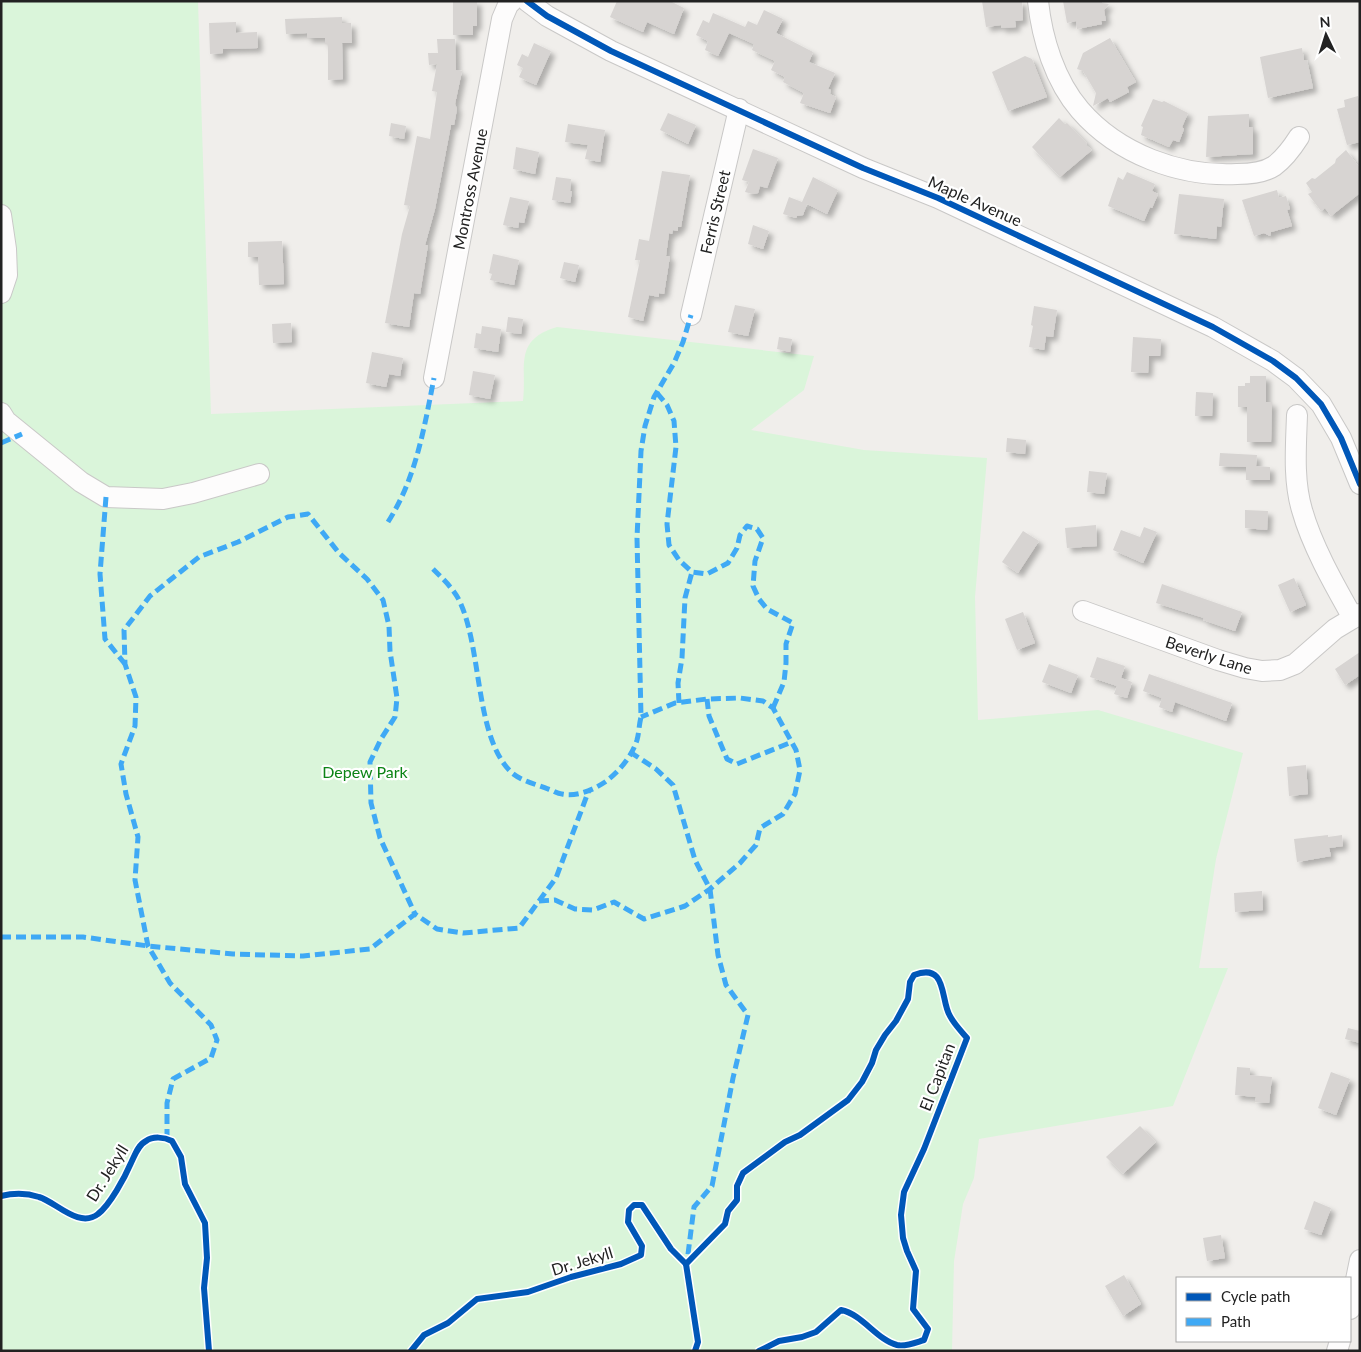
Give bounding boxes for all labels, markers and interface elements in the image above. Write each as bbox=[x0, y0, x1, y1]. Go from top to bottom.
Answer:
north arrow bbox=[1301, 10, 1351, 60]
text: N bbox=[1319, 13, 1331, 30]
street label: Montross Avenue bbox=[448, 127, 491, 251]
street label: Ferris Street bbox=[696, 168, 733, 256]
street label: Maple Avenue bbox=[926, 171, 1025, 230]
street label: Beverly Lane bbox=[1163, 632, 1255, 677]
park label: Depew Park bbox=[322, 762, 409, 781]
street label: El Capitan bbox=[915, 1040, 958, 1113]
street label: Dr. Jekyll bbox=[82, 1141, 131, 1205]
street label: Dr. Jekyll bbox=[549, 1242, 615, 1279]
legend bbox=[1176, 1277, 1351, 1342]
text: Cycle path bbox=[1221, 1287, 1290, 1305]
text: Path bbox=[1221, 1312, 1251, 1330]

